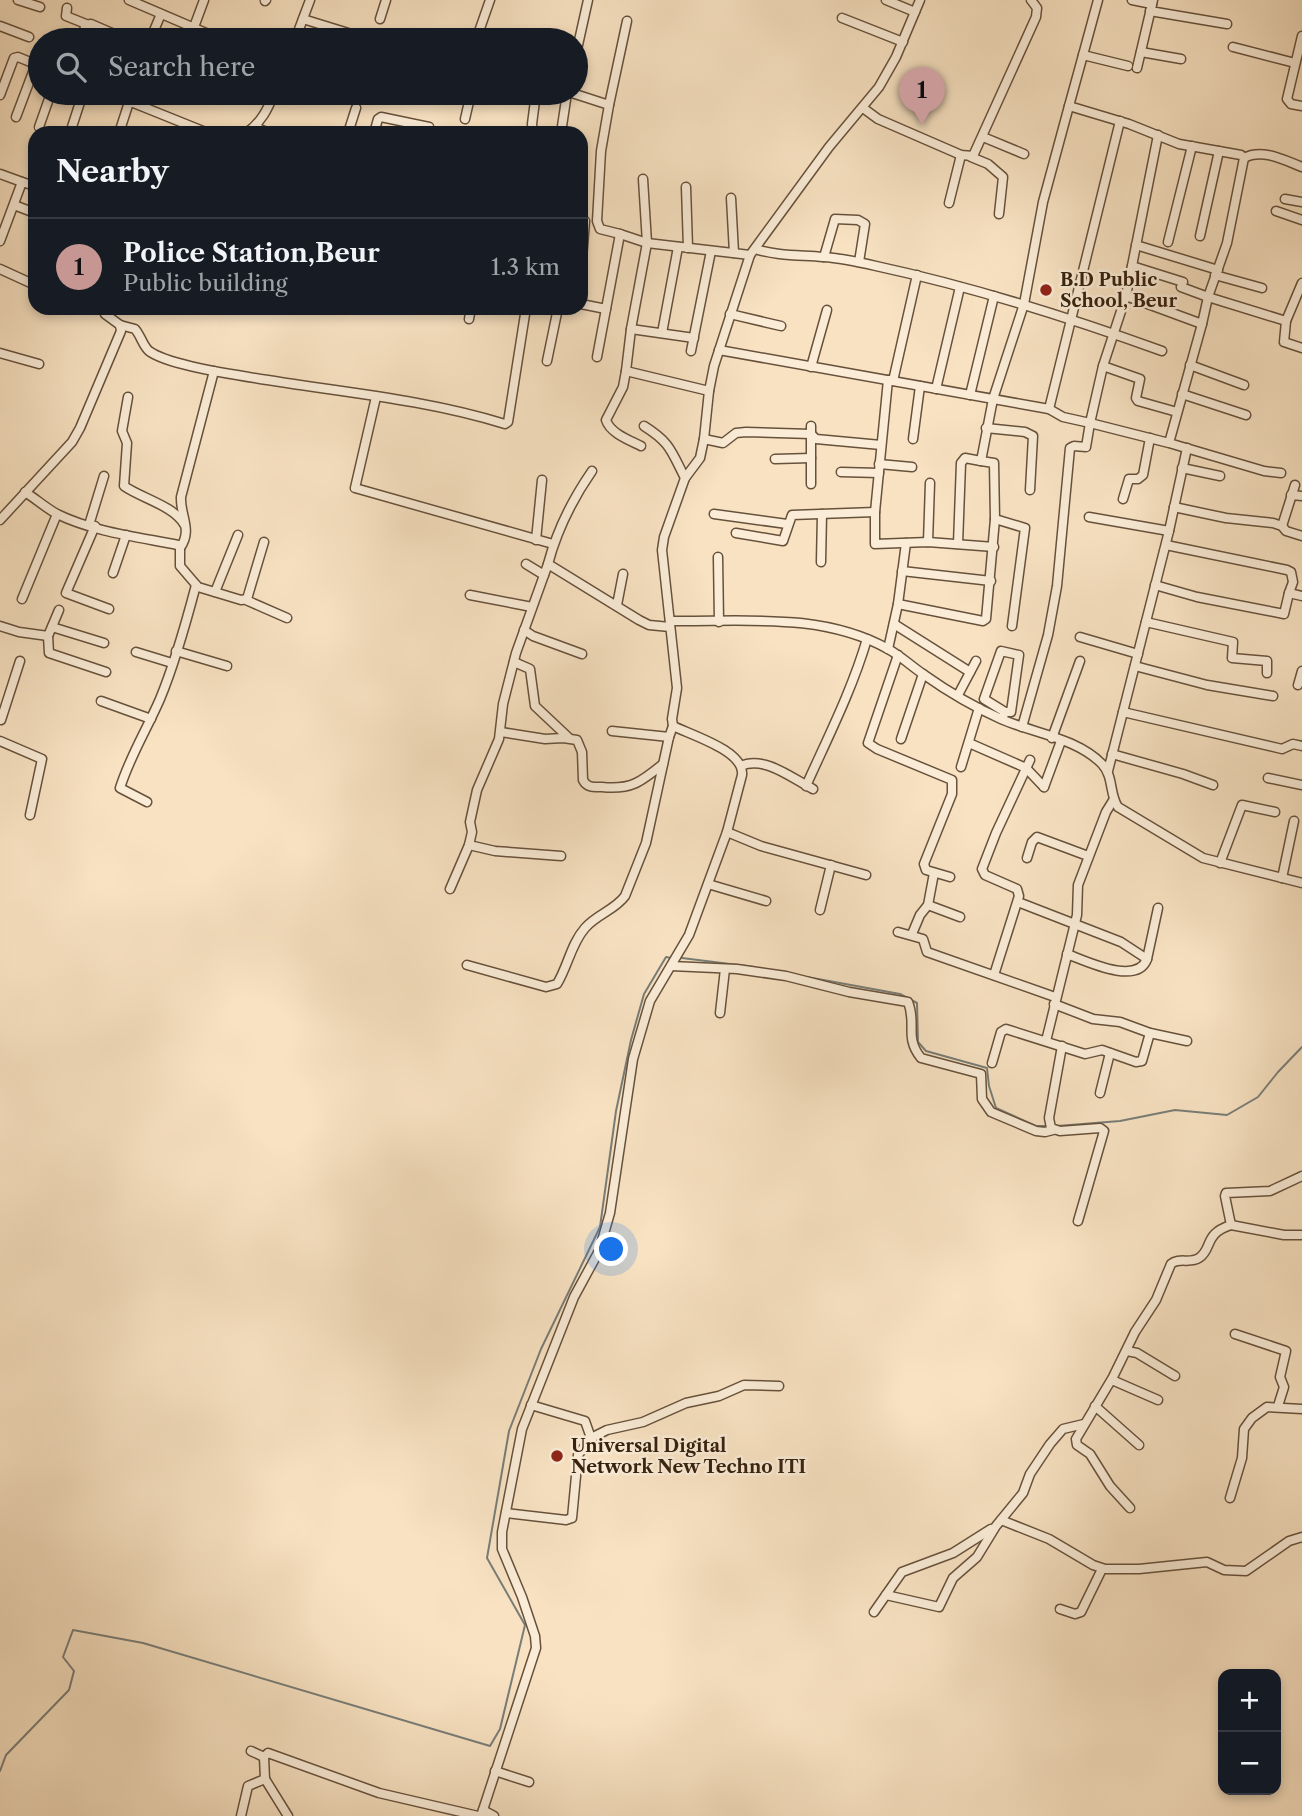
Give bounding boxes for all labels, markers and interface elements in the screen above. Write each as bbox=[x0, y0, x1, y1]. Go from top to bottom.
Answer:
search box bbox=[28, 28, 588, 105]
icon: search bbox=[52, 48, 90, 86]
text: Search here bbox=[108, 51, 255, 83]
pin: 1 bbox=[899, 67, 945, 125]
text: Nearby bbox=[56, 153, 169, 190]
text: Police Station,Beur bbox=[123, 237, 380, 269]
text: 1 bbox=[74, 253, 84, 281]
text: 1.3 km bbox=[491, 253, 560, 281]
text: Public building bbox=[123, 269, 288, 297]
place label: B.D Public School, Beur bbox=[1060, 269, 1178, 312]
marker: B.D Public School, Beur bbox=[1038, 282, 1054, 298]
your location bbox=[594, 1232, 628, 1266]
place label: Universal Digital Network New Techno ITI bbox=[571, 1435, 806, 1478]
marker: Universal Digital Network New Techno ITI bbox=[549, 1448, 565, 1464]
map controls bbox=[1218, 1669, 1281, 1795]
button: + bbox=[1218, 1669, 1281, 1732]
button: − bbox=[1218, 1732, 1281, 1795]

